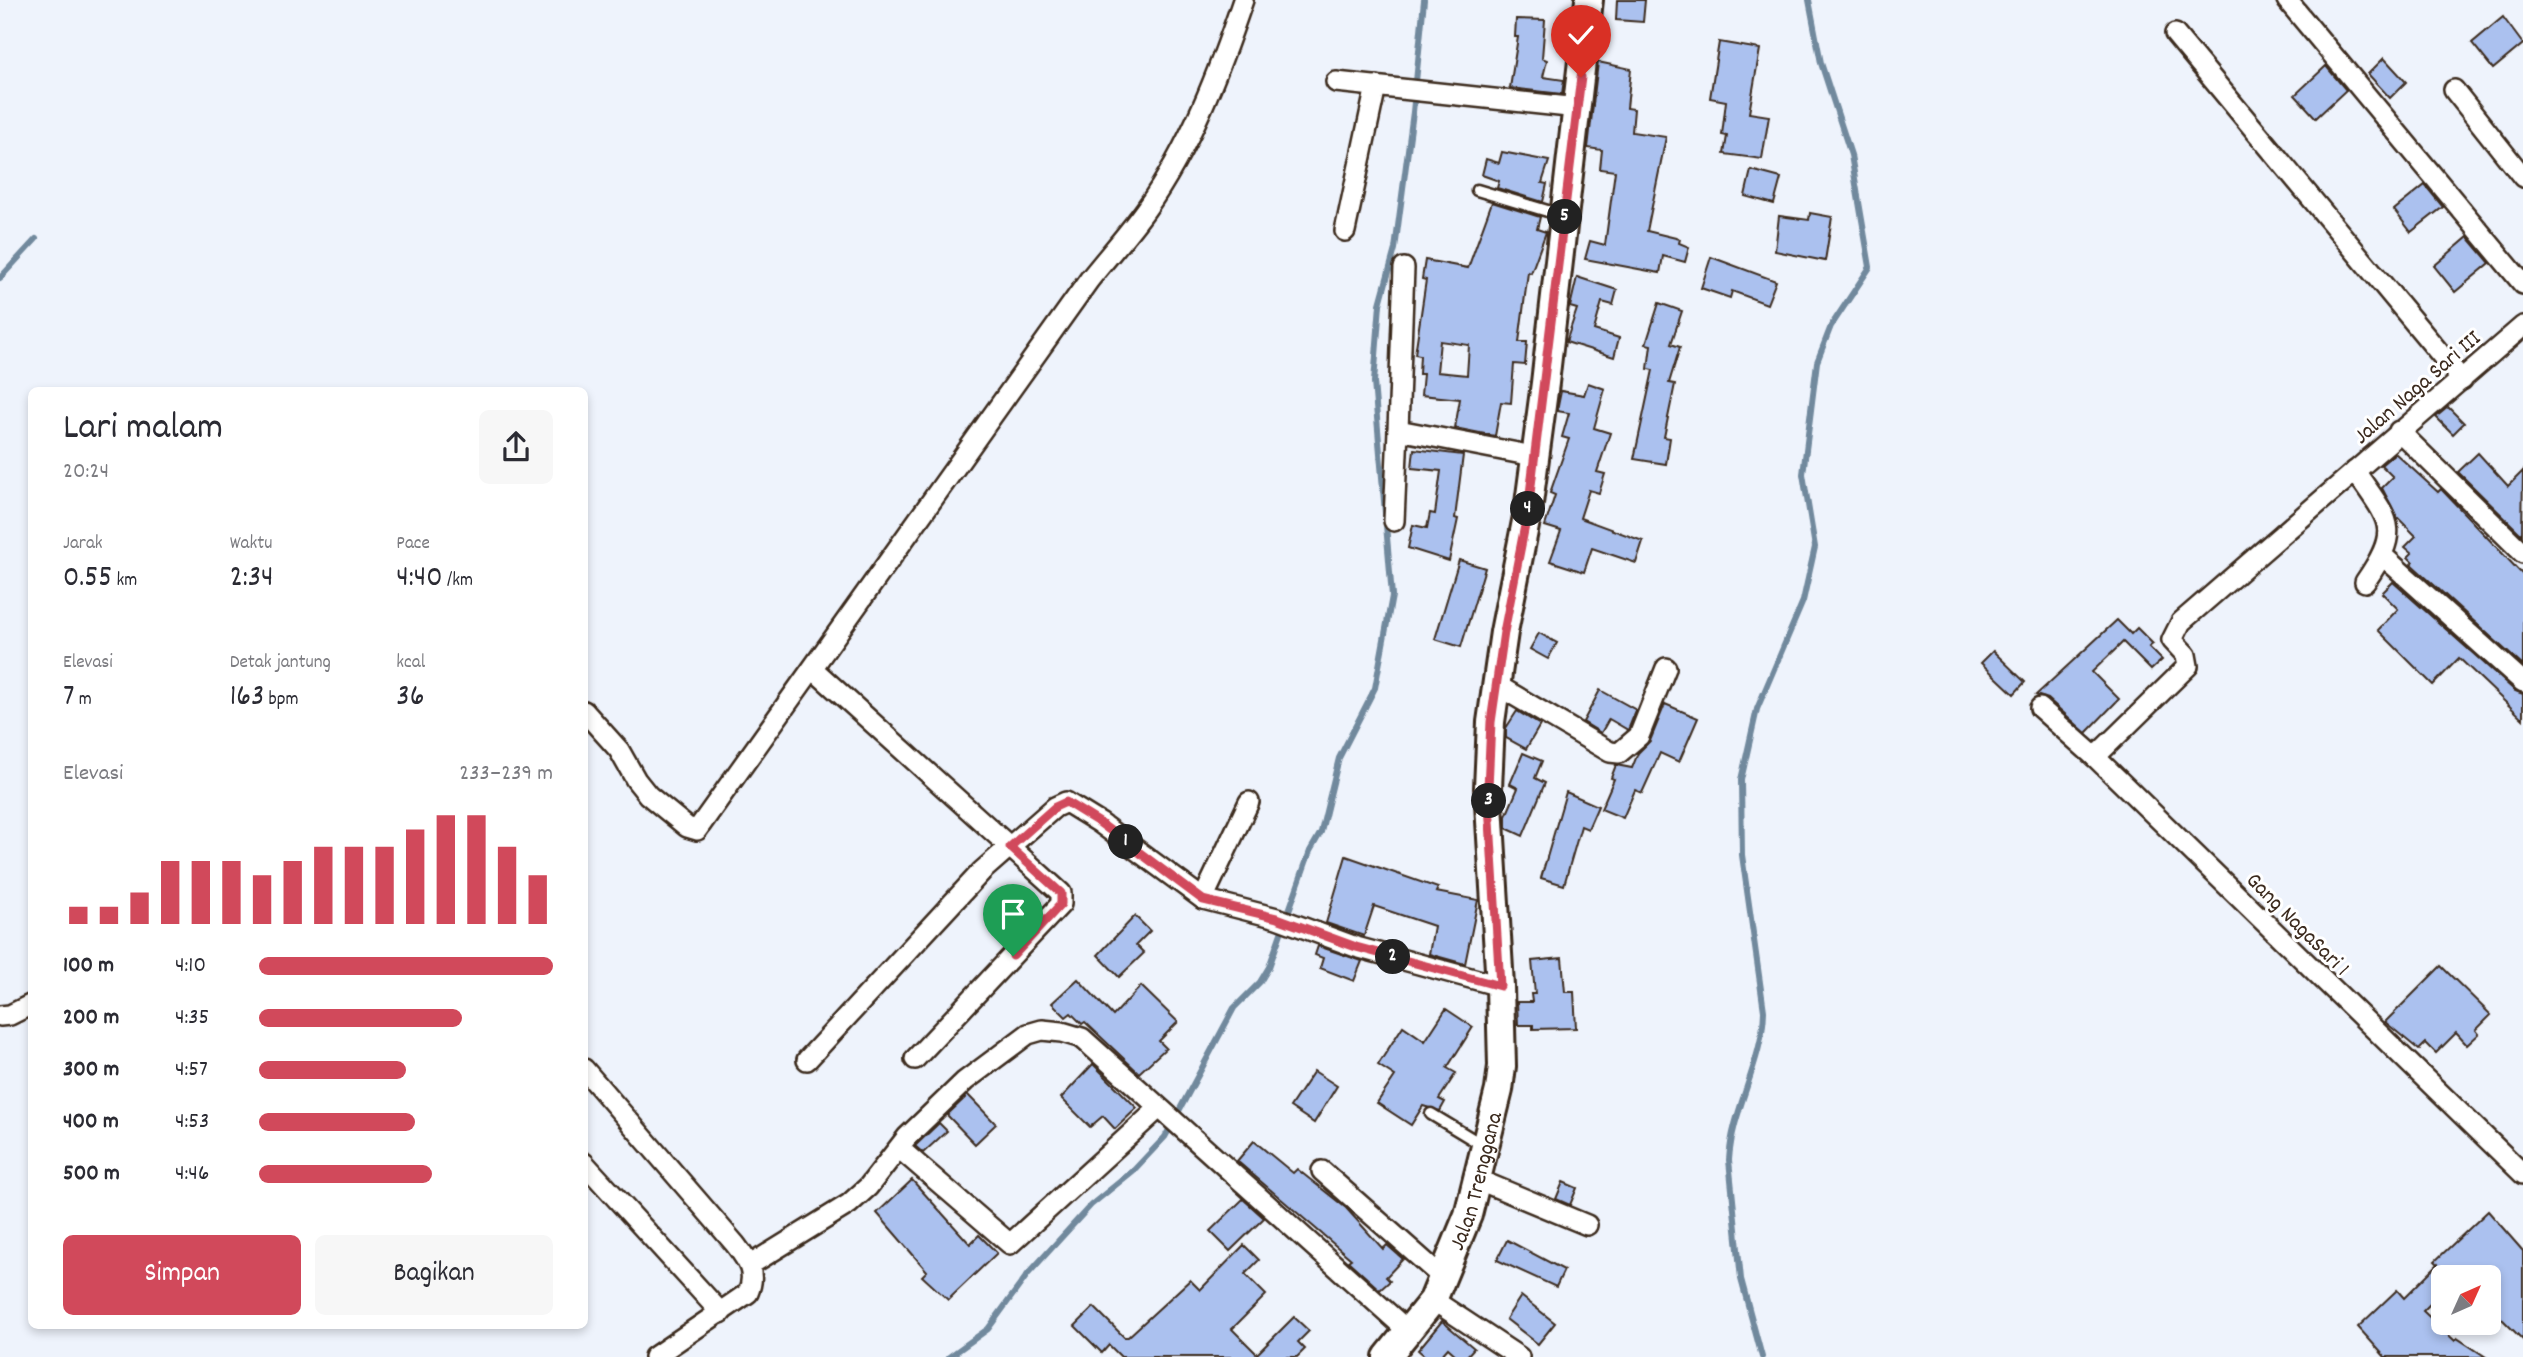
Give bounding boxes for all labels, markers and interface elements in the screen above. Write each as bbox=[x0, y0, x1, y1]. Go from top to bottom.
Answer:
pin bbox=[1551, 5, 1611, 77]
icon: check bbox=[1562, 16, 1600, 54]
pin: 5 bbox=[1548, 200, 1582, 234]
text: 5 bbox=[1560, 203, 1569, 230]
street label: Jalan Naga Sari III bbox=[2347, 324, 2489, 454]
text: Lari malam bbox=[63, 402, 223, 457]
button: share bbox=[479, 410, 553, 484]
text: 20:24 bbox=[63, 456, 109, 489]
pin: 4 bbox=[1510, 491, 1546, 526]
text: 4 bbox=[1524, 495, 1531, 522]
text: Jarak bbox=[63, 531, 103, 558]
text: Waktu bbox=[230, 531, 272, 558]
text: Pace bbox=[396, 531, 430, 558]
text: 0.55 bbox=[63, 558, 112, 601]
text: 2:34 bbox=[230, 558, 274, 601]
text: 4:40 bbox=[396, 558, 443, 601]
text: km bbox=[112, 568, 137, 595]
text: /km bbox=[443, 568, 473, 595]
text: Elevasi bbox=[63, 650, 113, 677]
text: Detak jantung bbox=[230, 650, 331, 677]
text: kcal bbox=[396, 650, 425, 677]
text: 7 bbox=[63, 677, 75, 720]
text: 163 bbox=[230, 677, 264, 720]
text: 36 bbox=[396, 677, 424, 720]
text: m bbox=[75, 687, 92, 714]
text: bpm bbox=[264, 687, 299, 714]
text: Elevasi bbox=[63, 758, 123, 791]
text: 233–239 m bbox=[459, 758, 553, 791]
pin: 3 bbox=[1472, 784, 1506, 818]
text: 3 bbox=[1484, 787, 1493, 814]
pin: 1 bbox=[1108, 824, 1144, 860]
text: 1 bbox=[1123, 828, 1128, 855]
street label: Gang NagaSari 1 bbox=[2237, 866, 2356, 985]
pin bbox=[983, 884, 1043, 956]
icon: arrive bbox=[994, 895, 1032, 933]
pin: 2 bbox=[1376, 940, 1410, 974]
text: 2 bbox=[1388, 943, 1397, 970]
text: 100 m bbox=[63, 950, 114, 983]
text: 4:10 bbox=[175, 950, 206, 983]
text: 200 m bbox=[63, 1002, 119, 1035]
text: 4:35 bbox=[175, 1002, 209, 1035]
text: 300 m bbox=[63, 1054, 119, 1087]
text: 4:57 bbox=[175, 1054, 208, 1087]
text: 400 m bbox=[63, 1106, 119, 1139]
text: 4:53 bbox=[175, 1106, 209, 1139]
street label: Jalan Trenggana bbox=[1442, 1108, 1513, 1256]
text: 500 m bbox=[63, 1158, 120, 1191]
text: 4:46 bbox=[175, 1158, 209, 1191]
button: Simpan bbox=[63, 1235, 301, 1315]
button: Bagikan bbox=[315, 1235, 553, 1315]
north arrow bbox=[2431, 1265, 2501, 1335]
map controls bbox=[2431, 1265, 2501, 1335]

